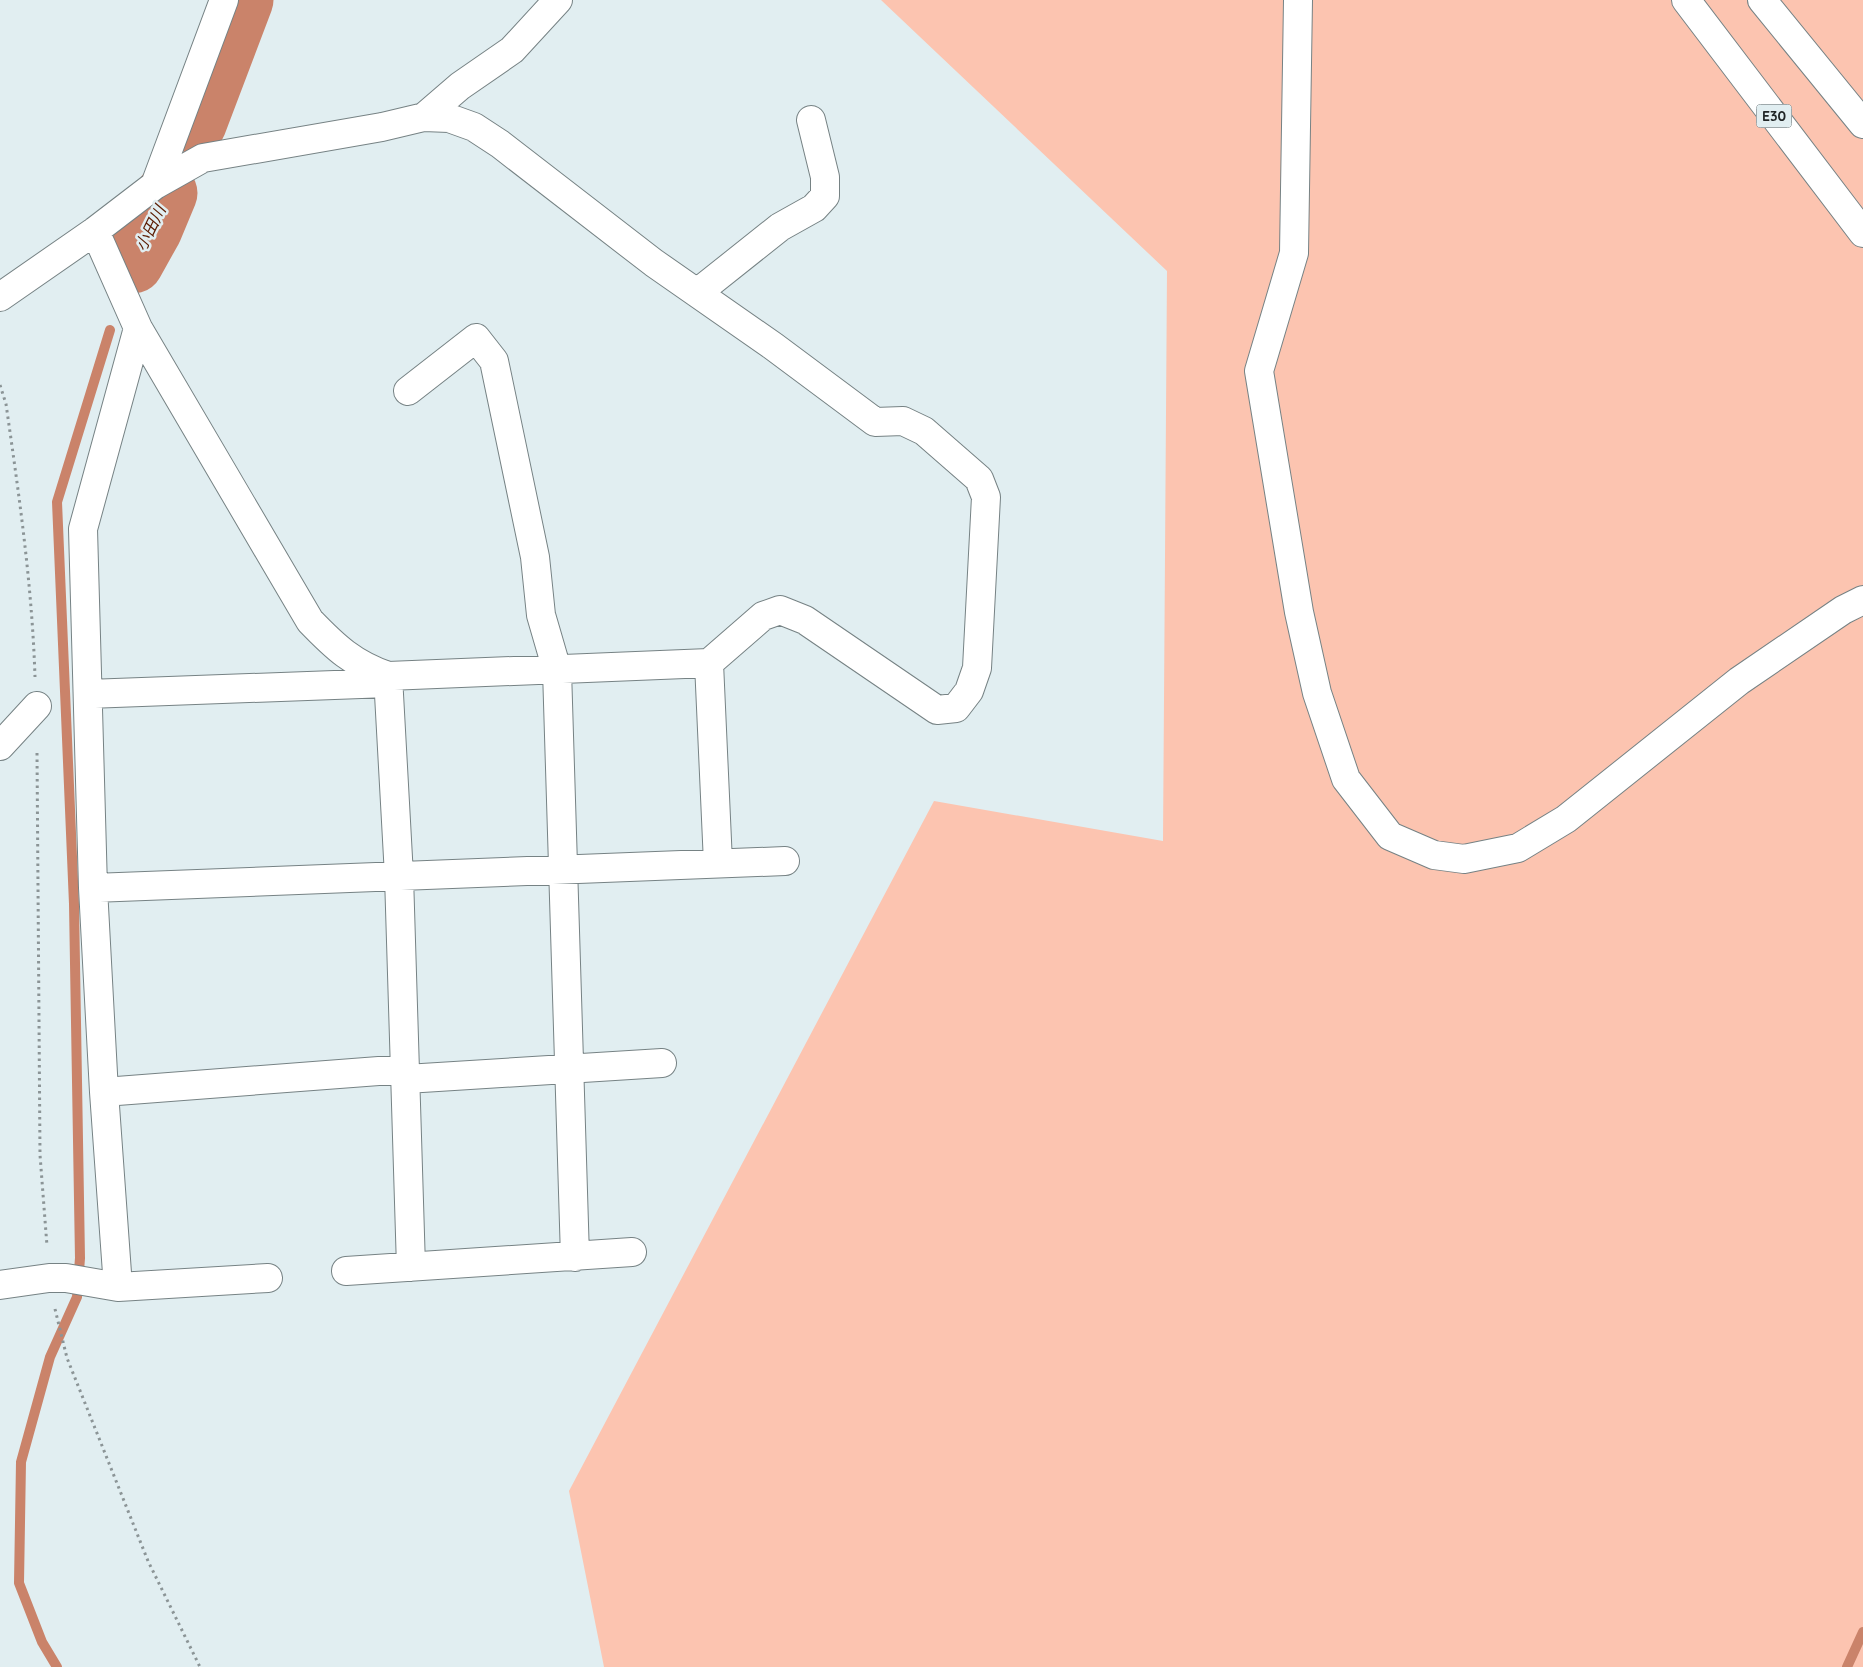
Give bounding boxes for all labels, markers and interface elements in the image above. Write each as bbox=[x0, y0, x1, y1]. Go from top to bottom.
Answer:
road number: E30 bbox=[1756, 104, 1792, 128]
water label: 小田川 bbox=[130, 200, 170, 254]

